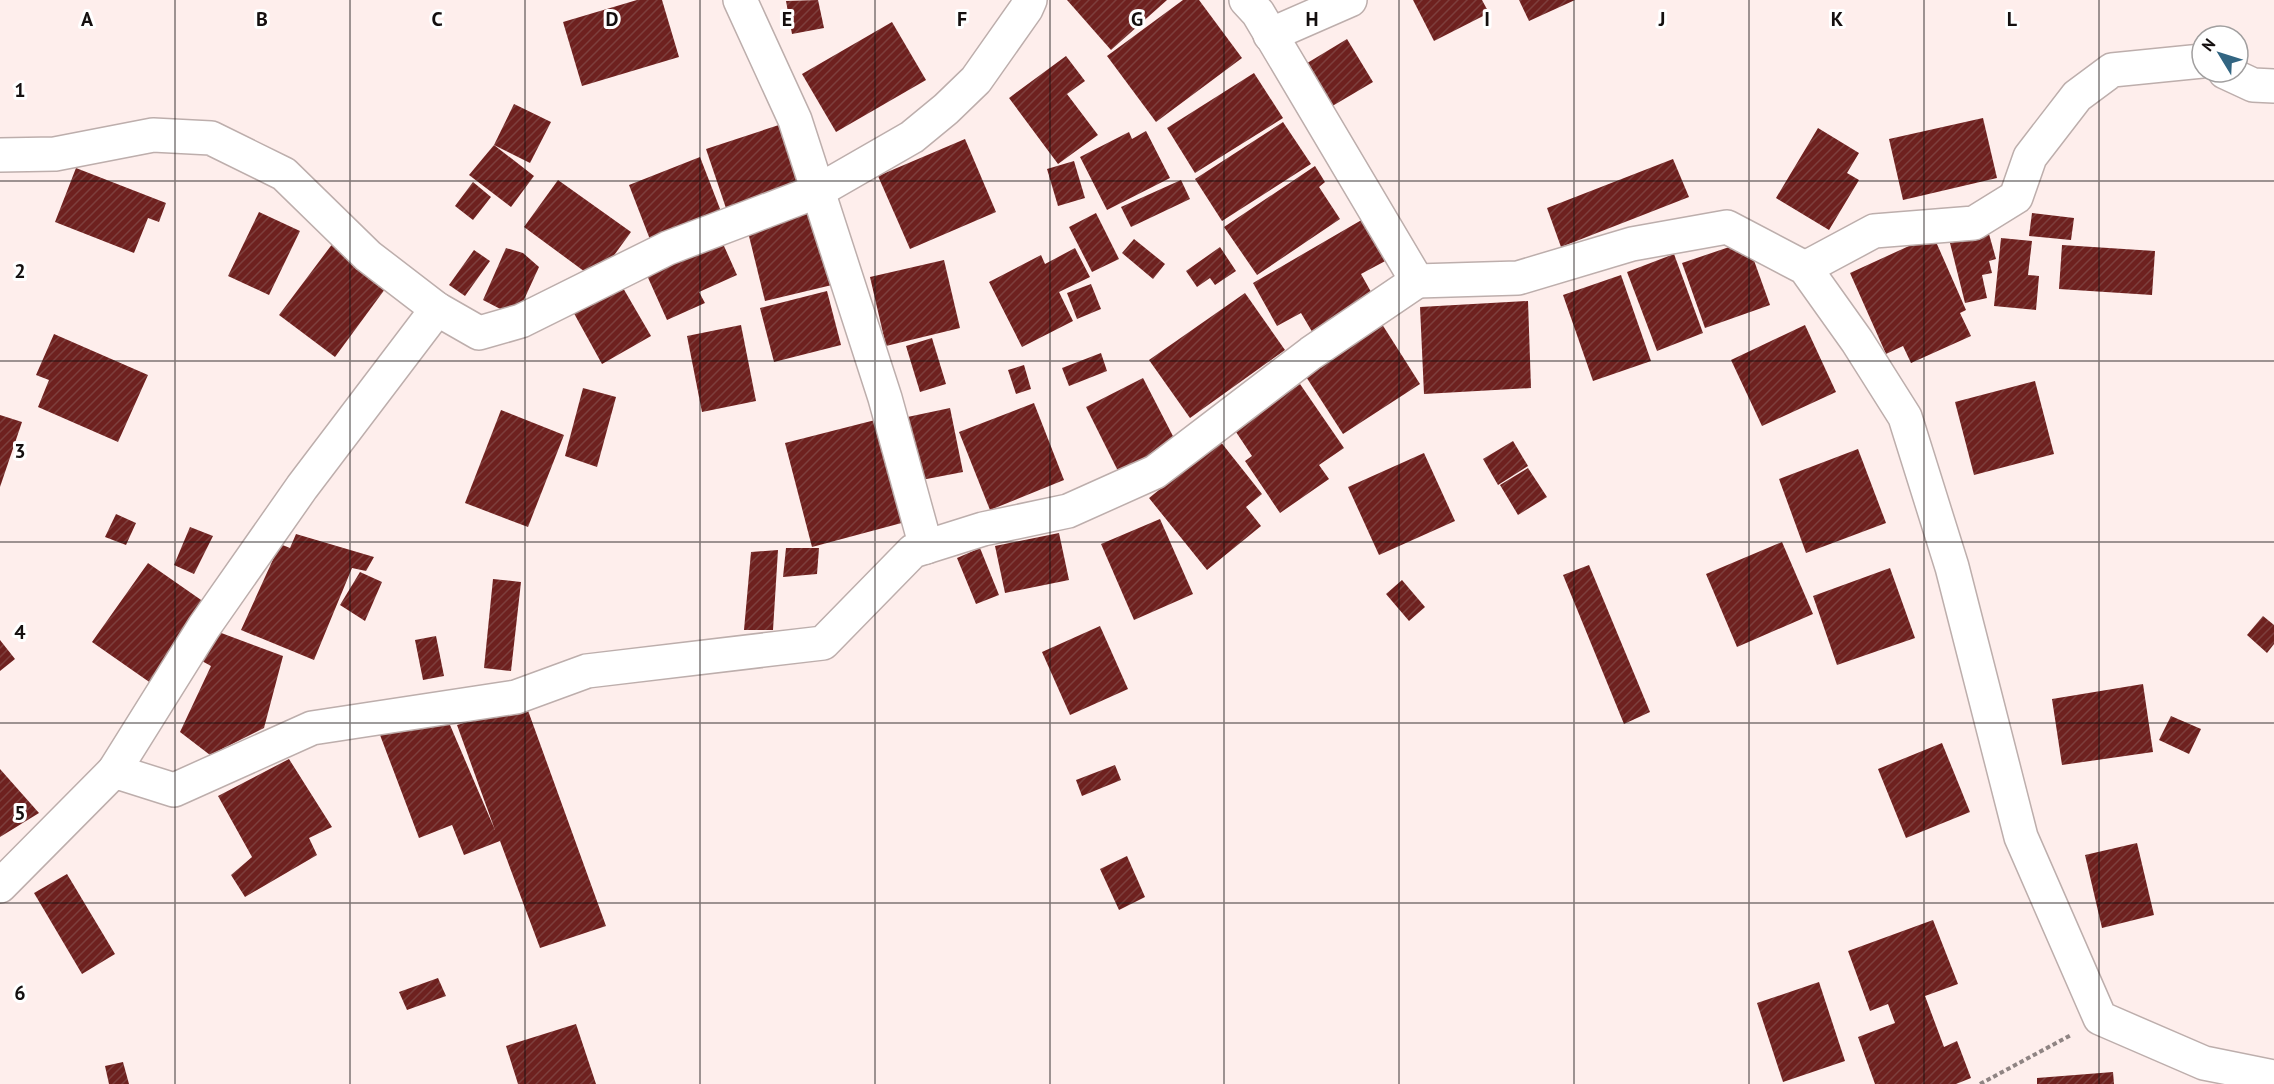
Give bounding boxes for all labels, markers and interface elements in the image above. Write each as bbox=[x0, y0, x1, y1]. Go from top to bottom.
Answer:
text: A bbox=[81, 6, 94, 32]
text: B bbox=[256, 6, 268, 32]
text: C bbox=[431, 6, 443, 32]
text: D bbox=[606, 6, 619, 32]
text: E bbox=[782, 6, 792, 32]
text: F bbox=[957, 6, 967, 32]
text: G bbox=[1131, 6, 1143, 32]
text: H bbox=[1305, 6, 1319, 32]
text: I bbox=[1484, 6, 1490, 32]
text: J bbox=[1658, 6, 1665, 32]
text: K bbox=[1831, 6, 1844, 32]
text: L bbox=[2007, 6, 2018, 32]
north arrow bbox=[2190, 24, 2250, 84]
text: N bbox=[2197, 34, 2219, 55]
text: 1 bbox=[14, 77, 26, 103]
text: 2 bbox=[14, 258, 26, 284]
text: 3 bbox=[14, 438, 26, 464]
text: 4 bbox=[14, 619, 26, 645]
text: 5 bbox=[14, 800, 26, 826]
text: 6 bbox=[14, 980, 26, 1006]

